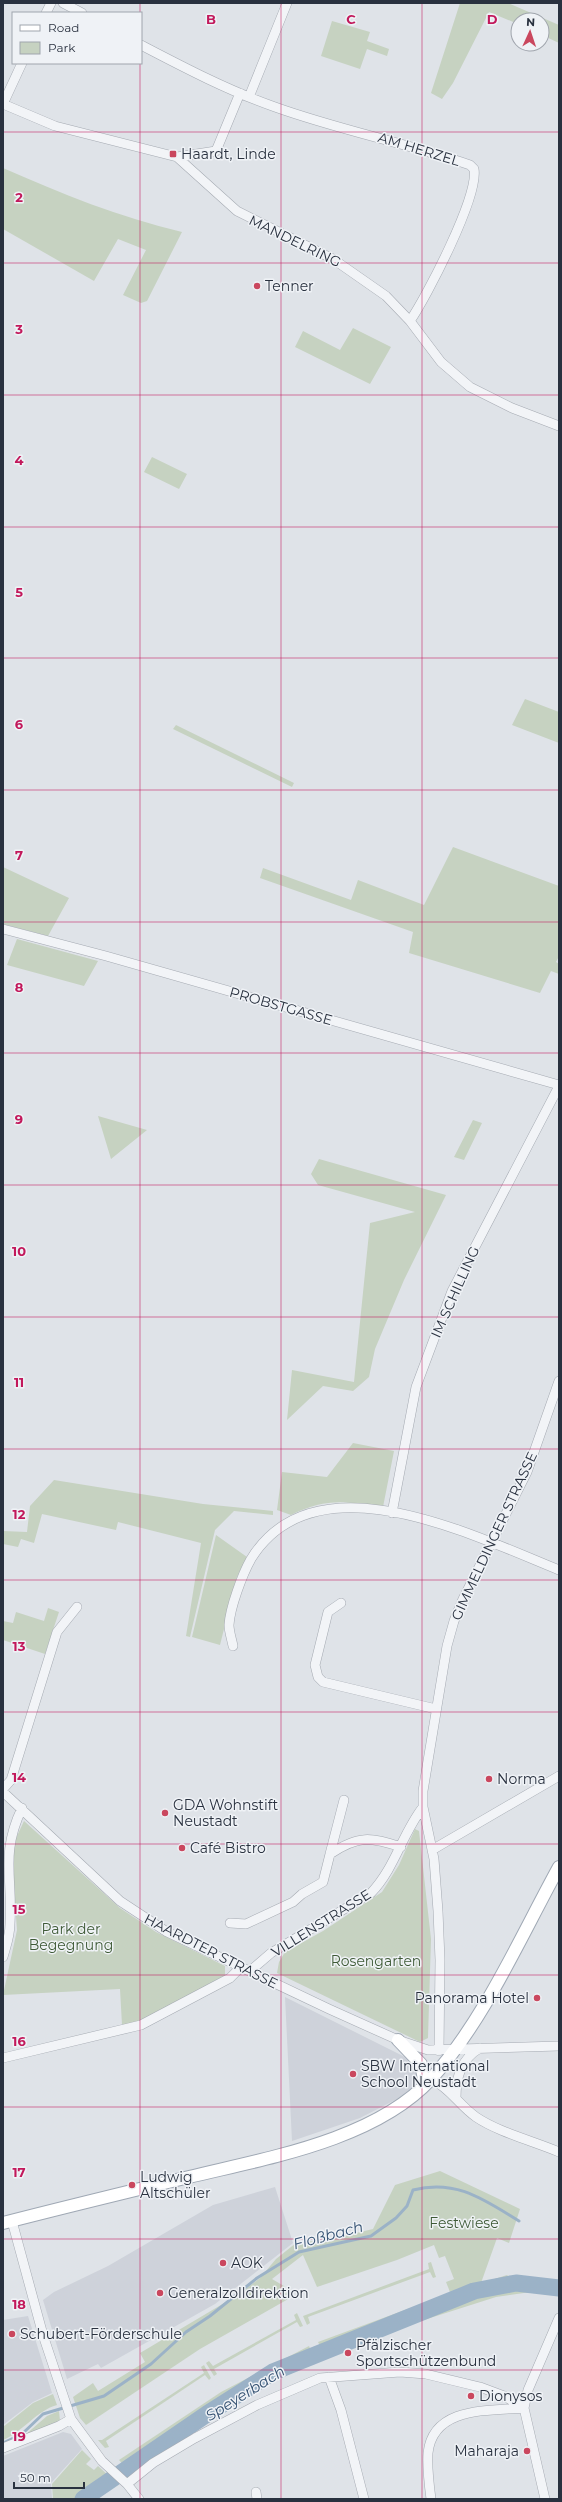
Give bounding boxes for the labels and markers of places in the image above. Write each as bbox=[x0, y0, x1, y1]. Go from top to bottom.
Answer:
place label: Haardt, Linde bbox=[181, 145, 276, 163]
marker: Haardt, Linde bbox=[168, 149, 178, 159]
place label: Tenner bbox=[265, 277, 314, 295]
marker: Tenner bbox=[252, 281, 262, 291]
place label: Norma bbox=[497, 1770, 546, 1788]
marker: Norma bbox=[484, 1774, 494, 1784]
place label: GDA Wohnstift Neustadt bbox=[173, 1796, 278, 1830]
marker: GDA Wohnstift Neustadt bbox=[160, 1808, 170, 1818]
place label: Café Bistro bbox=[190, 1839, 266, 1857]
marker: Café Bistro bbox=[177, 1843, 187, 1853]
place label: Panorama Hotel bbox=[415, 1989, 529, 2007]
marker: Panorama Hotel bbox=[532, 1993, 542, 2003]
place label: SBW International School Neustadt bbox=[361, 2057, 489, 2091]
marker: SBW International School Neustadt bbox=[348, 2069, 358, 2079]
place label: Ludwig Altschüler bbox=[140, 2168, 211, 2202]
marker: Ludwig Altschüler bbox=[127, 2180, 137, 2190]
place label: AOK bbox=[231, 2254, 263, 2272]
marker: AOK bbox=[218, 2258, 228, 2268]
place label: Generalzolldirektion bbox=[168, 2284, 309, 2302]
marker: Generalzolldirektion bbox=[155, 2288, 165, 2298]
place label: Schubert-Förderschule bbox=[20, 2325, 182, 2343]
marker: Schubert-Förderschule bbox=[7, 2329, 17, 2339]
place label: Pfälzischer Sportschützenbund bbox=[356, 2336, 496, 2370]
marker: Pfälzischer Sportschützenbund bbox=[343, 2348, 353, 2358]
place label: Dionysos bbox=[479, 2387, 542, 2405]
marker: Dionysos bbox=[466, 2391, 476, 2401]
place label: Maharaja bbox=[454, 2442, 519, 2460]
marker: Maharaja bbox=[522, 2446, 532, 2456]

